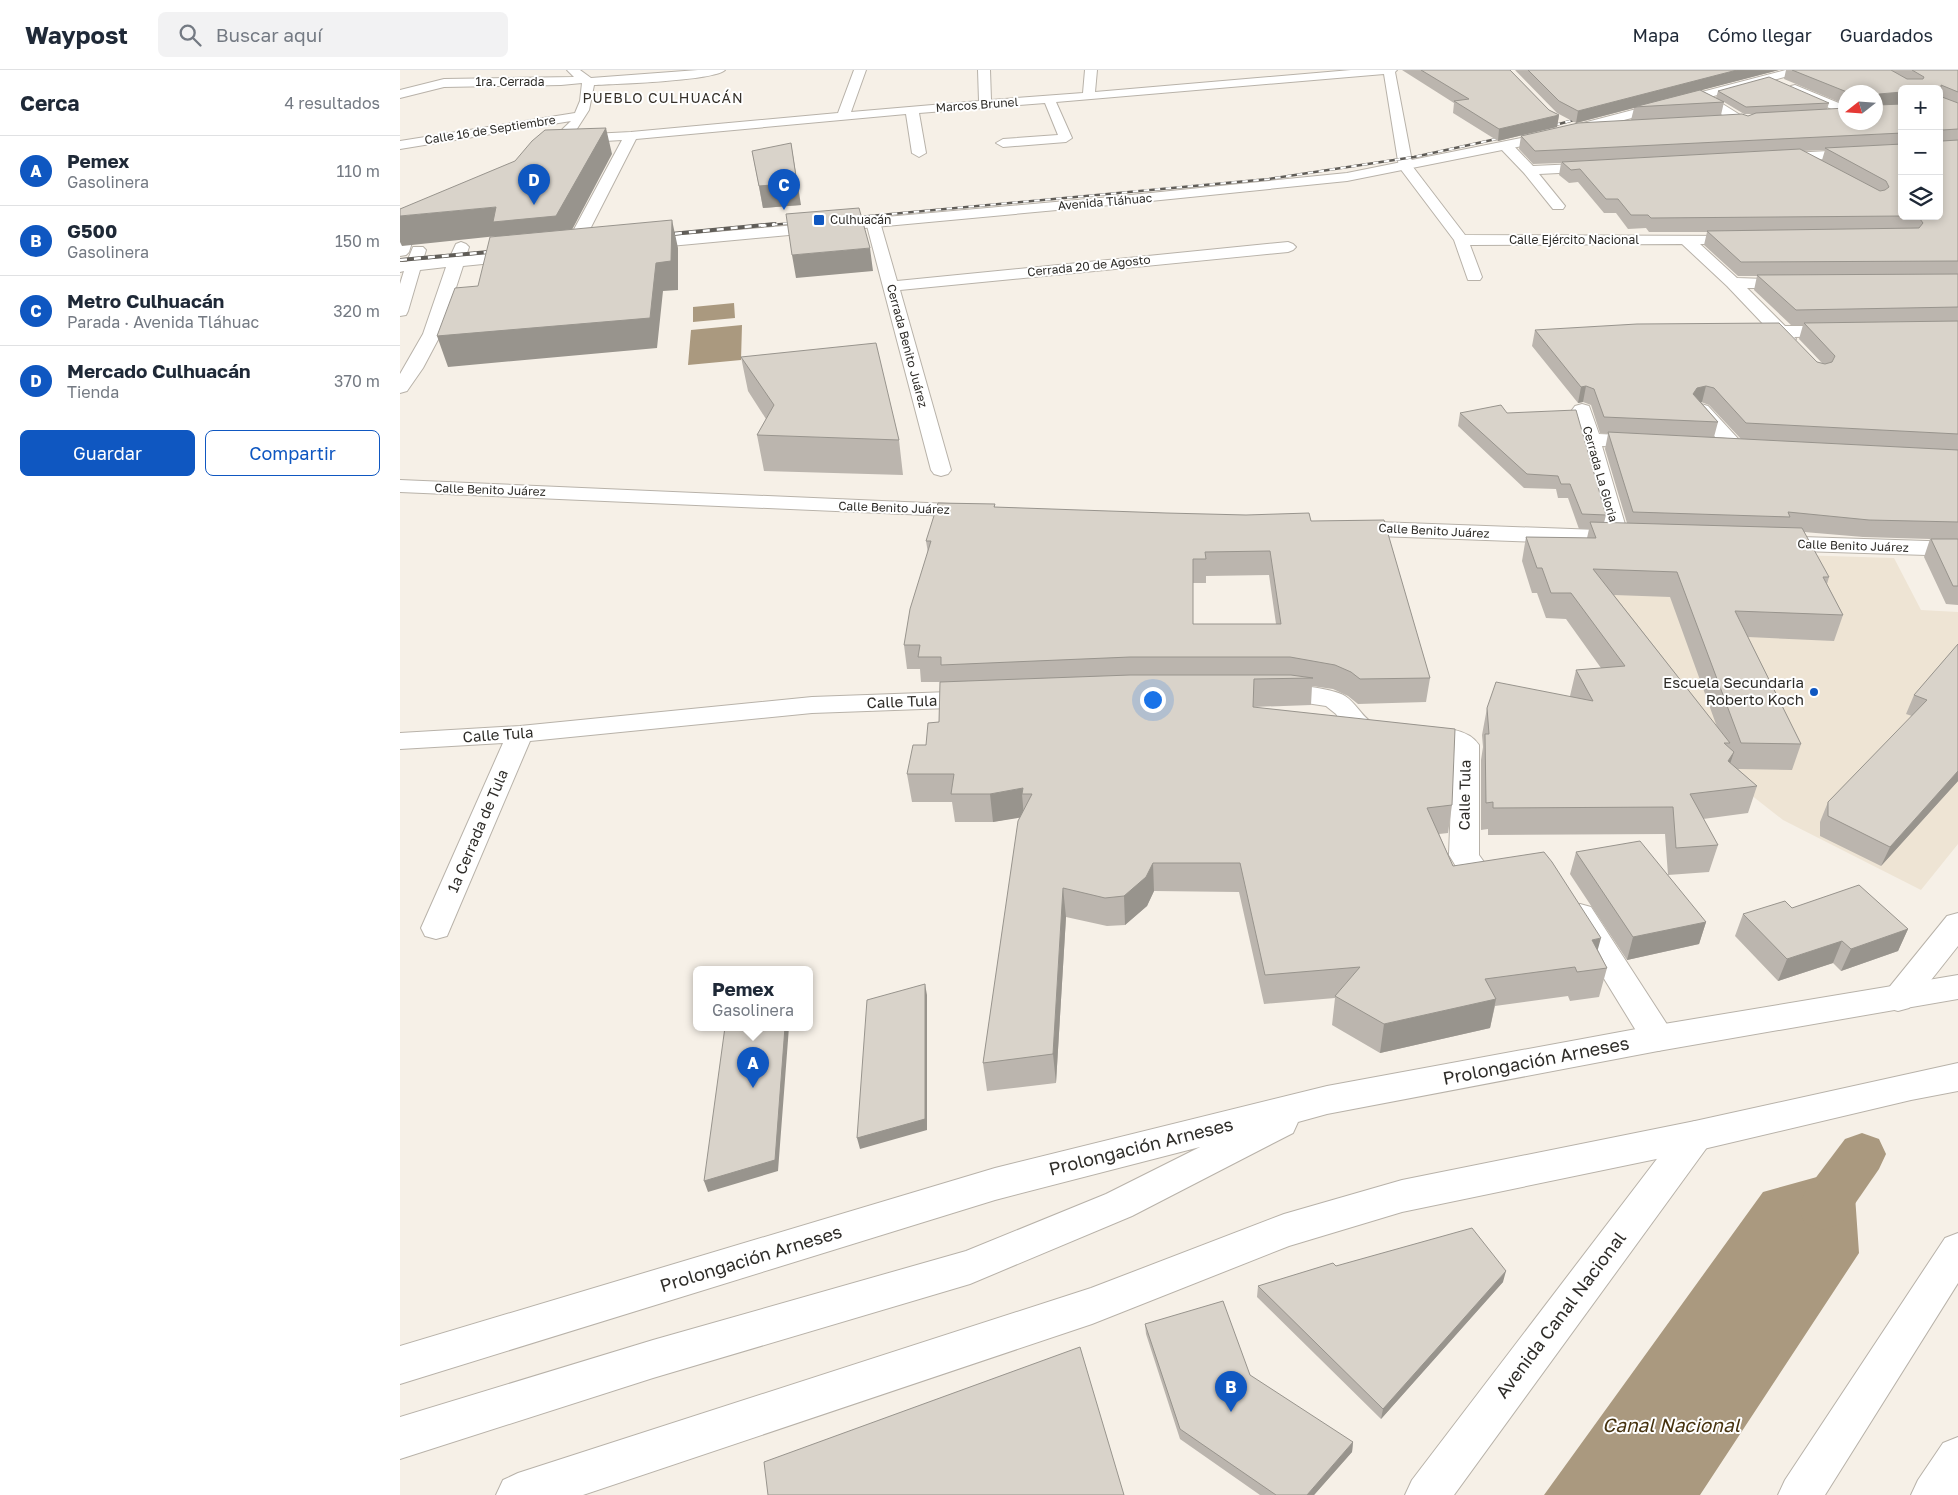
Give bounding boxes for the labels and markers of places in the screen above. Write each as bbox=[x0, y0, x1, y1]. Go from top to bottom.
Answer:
pin: D bbox=[518, 164, 550, 205]
pin: C bbox=[768, 169, 800, 210]
place label: Culhuacán bbox=[830, 212, 891, 227]
marker: Culhuacán bbox=[812, 213, 826, 227]
place label: Escuela Secundaria Roberto Koch bbox=[1663, 673, 1804, 708]
marker: Escuela Secundaria Roberto Koch bbox=[1808, 686, 1820, 698]
pin: A bbox=[737, 1047, 769, 1088]
pin: B bbox=[1215, 1371, 1247, 1412]

